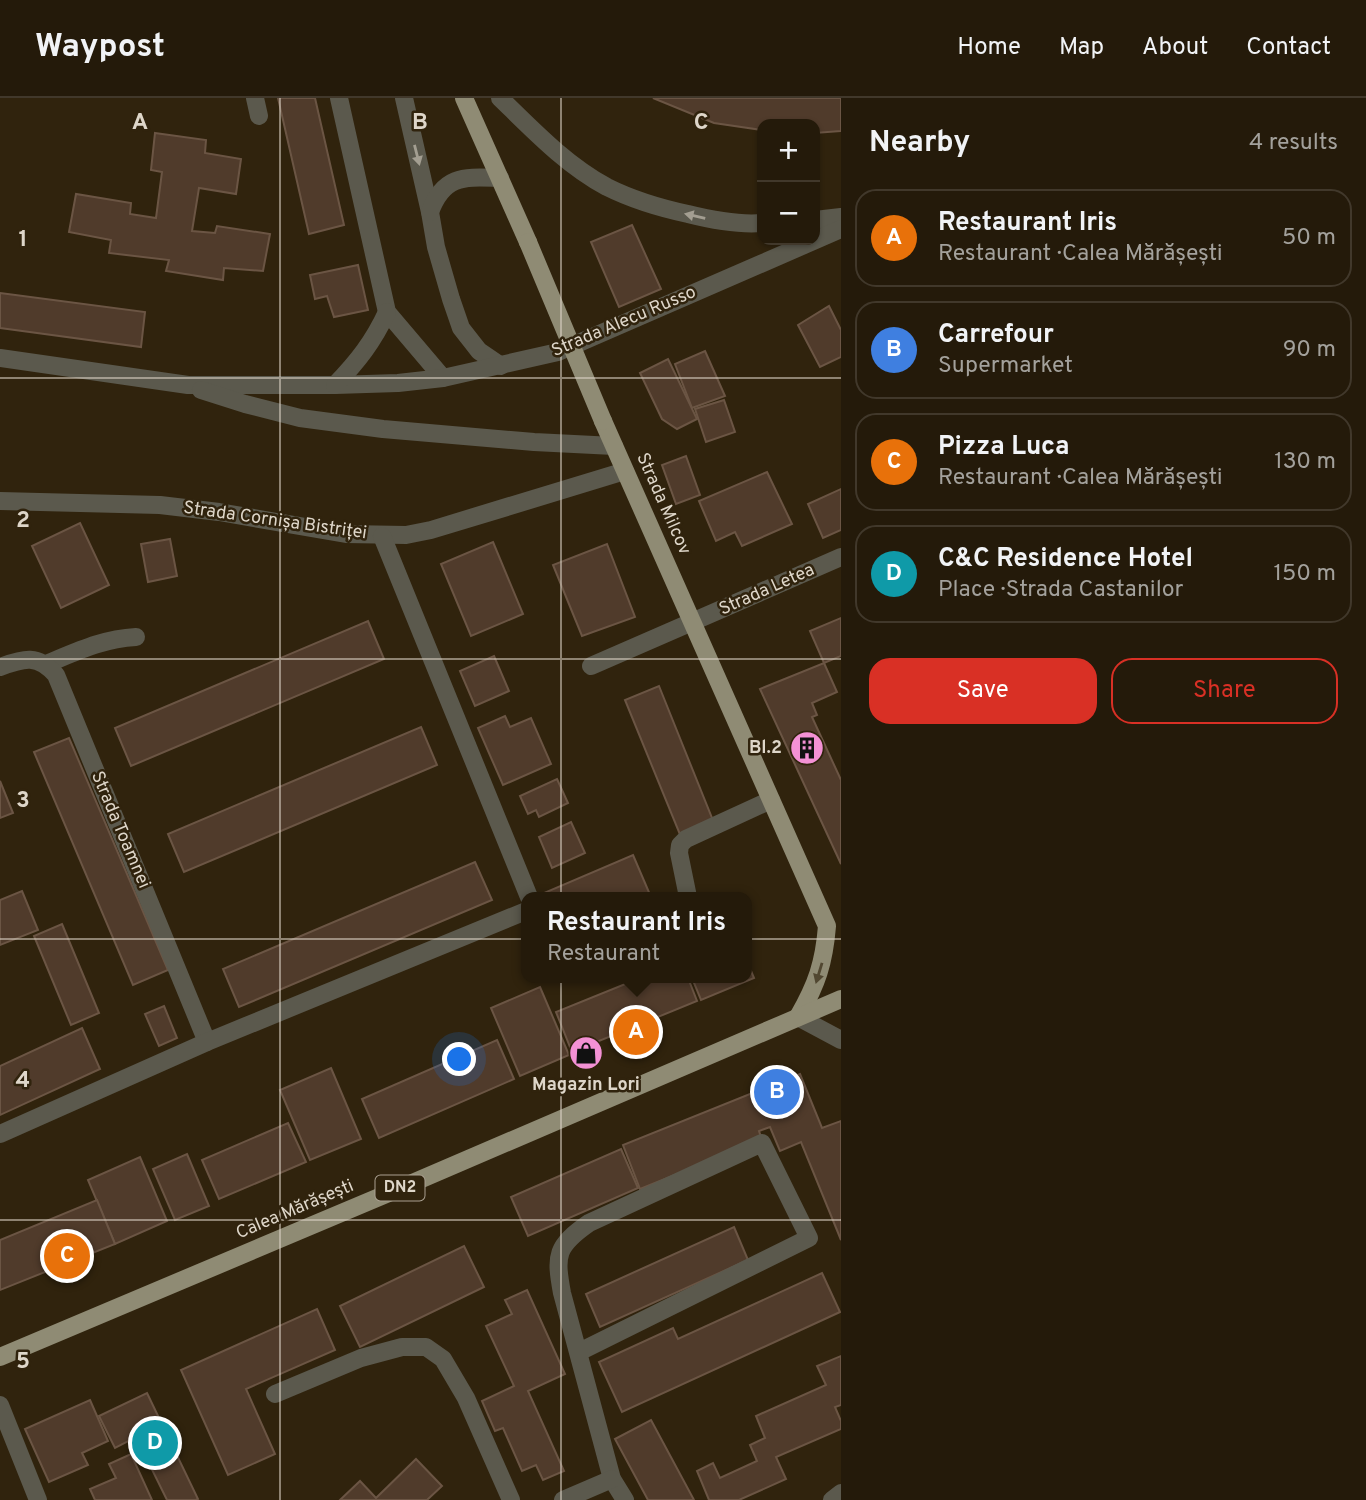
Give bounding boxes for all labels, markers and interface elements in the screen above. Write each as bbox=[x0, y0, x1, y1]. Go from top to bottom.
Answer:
text: Waypost bbox=[35, 27, 165, 69]
text: Home bbox=[957, 33, 1021, 63]
text: Map bbox=[1059, 33, 1104, 63]
text: About bbox=[1142, 33, 1208, 63]
text: Contact bbox=[1246, 33, 1331, 63]
text: A bbox=[132, 109, 148, 138]
text: B bbox=[412, 109, 428, 138]
text: C bbox=[694, 109, 708, 138]
map controls bbox=[757, 119, 820, 245]
button: + bbox=[757, 119, 820, 182]
text: Nearby bbox=[869, 125, 970, 162]
text: 4 results bbox=[1249, 129, 1338, 158]
one-way arrow bbox=[411, 144, 422, 166]
button: − bbox=[757, 182, 820, 245]
text: Restaurant Iris bbox=[938, 207, 1117, 240]
one-way arrow bbox=[684, 210, 706, 221]
text: A bbox=[886, 224, 902, 253]
text: 50 m bbox=[1282, 224, 1336, 253]
text: 1 bbox=[18, 226, 28, 255]
text: Restaurant · Calea Mărășești bbox=[938, 240, 1223, 269]
street label: Strada Alecu Russo bbox=[548, 281, 700, 363]
text: Carrefour bbox=[938, 319, 1054, 352]
text: B bbox=[886, 336, 902, 365]
text: 90 m bbox=[1283, 336, 1336, 365]
text: Supermarket bbox=[938, 352, 1073, 381]
text: Pizza Luca bbox=[938, 431, 1070, 464]
text: C bbox=[887, 448, 901, 477]
text: 130 m bbox=[1274, 448, 1336, 477]
street label: Strada Milcov bbox=[630, 450, 696, 558]
text: Restaurant · Calea Mărășești bbox=[938, 464, 1223, 493]
street label: Strada Cornișa Bistriței bbox=[182, 497, 368, 545]
text: 2 bbox=[16, 507, 30, 536]
text: C&C Residence Hotel bbox=[938, 543, 1193, 576]
street label: Strada Letea bbox=[716, 559, 818, 621]
text: D bbox=[886, 560, 902, 589]
text: 150 m bbox=[1274, 560, 1336, 589]
text: Place · Strada Castanilor bbox=[938, 576, 1183, 605]
button: Save bbox=[869, 658, 1097, 724]
button: Share bbox=[1111, 658, 1338, 724]
building icon: Bl.2 bbox=[788, 729, 826, 767]
place label: Bl.2 bbox=[749, 737, 782, 760]
street label: Strada Toamnei bbox=[85, 768, 155, 892]
text: 3 bbox=[16, 787, 30, 816]
popup bbox=[521, 892, 752, 983]
text: Restaurant Iris bbox=[547, 907, 726, 940]
text: Restaurant bbox=[547, 940, 660, 969]
one-way arrow bbox=[813, 963, 823, 984]
pin: A bbox=[613, 1006, 659, 1058]
shop icon: Magazin Lori bbox=[567, 1034, 605, 1072]
your location bbox=[442, 1042, 476, 1076]
pin: B bbox=[754, 1066, 800, 1118]
text: 4 bbox=[16, 1067, 30, 1096]
place label: Magazin Lori bbox=[532, 1074, 640, 1097]
street label: Calea Mărășești bbox=[233, 1175, 357, 1245]
road number: DN2 bbox=[376, 1176, 424, 1200]
pin: C bbox=[44, 1230, 90, 1282]
text: 5 bbox=[16, 1348, 30, 1377]
pin: D bbox=[132, 1417, 178, 1469]

